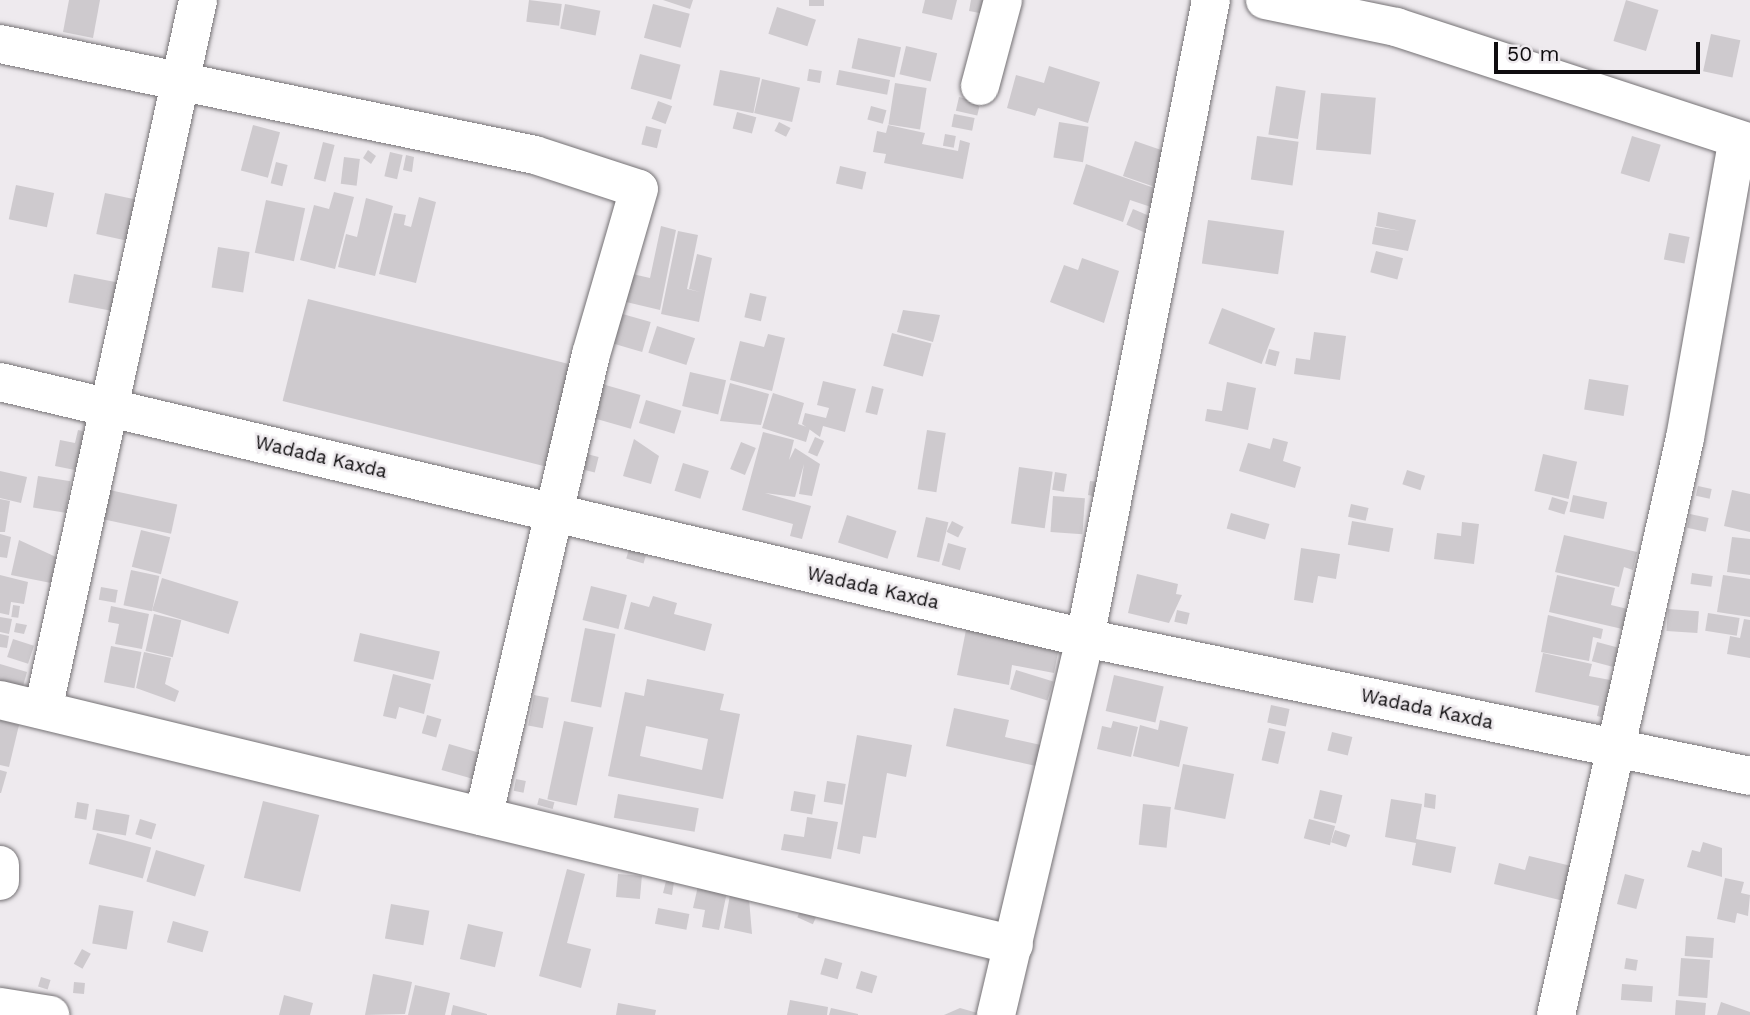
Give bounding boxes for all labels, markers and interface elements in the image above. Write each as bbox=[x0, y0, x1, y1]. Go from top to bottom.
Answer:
scale bar bbox=[1498, 28, 1704, 72]
text: 50 m bbox=[1507, 41, 1559, 66]
street label: Wadada Kaxda bbox=[252, 431, 390, 483]
street label: Wadada Kaxda bbox=[804, 562, 942, 614]
street label: Wadada Kaxda bbox=[1358, 684, 1496, 734]

